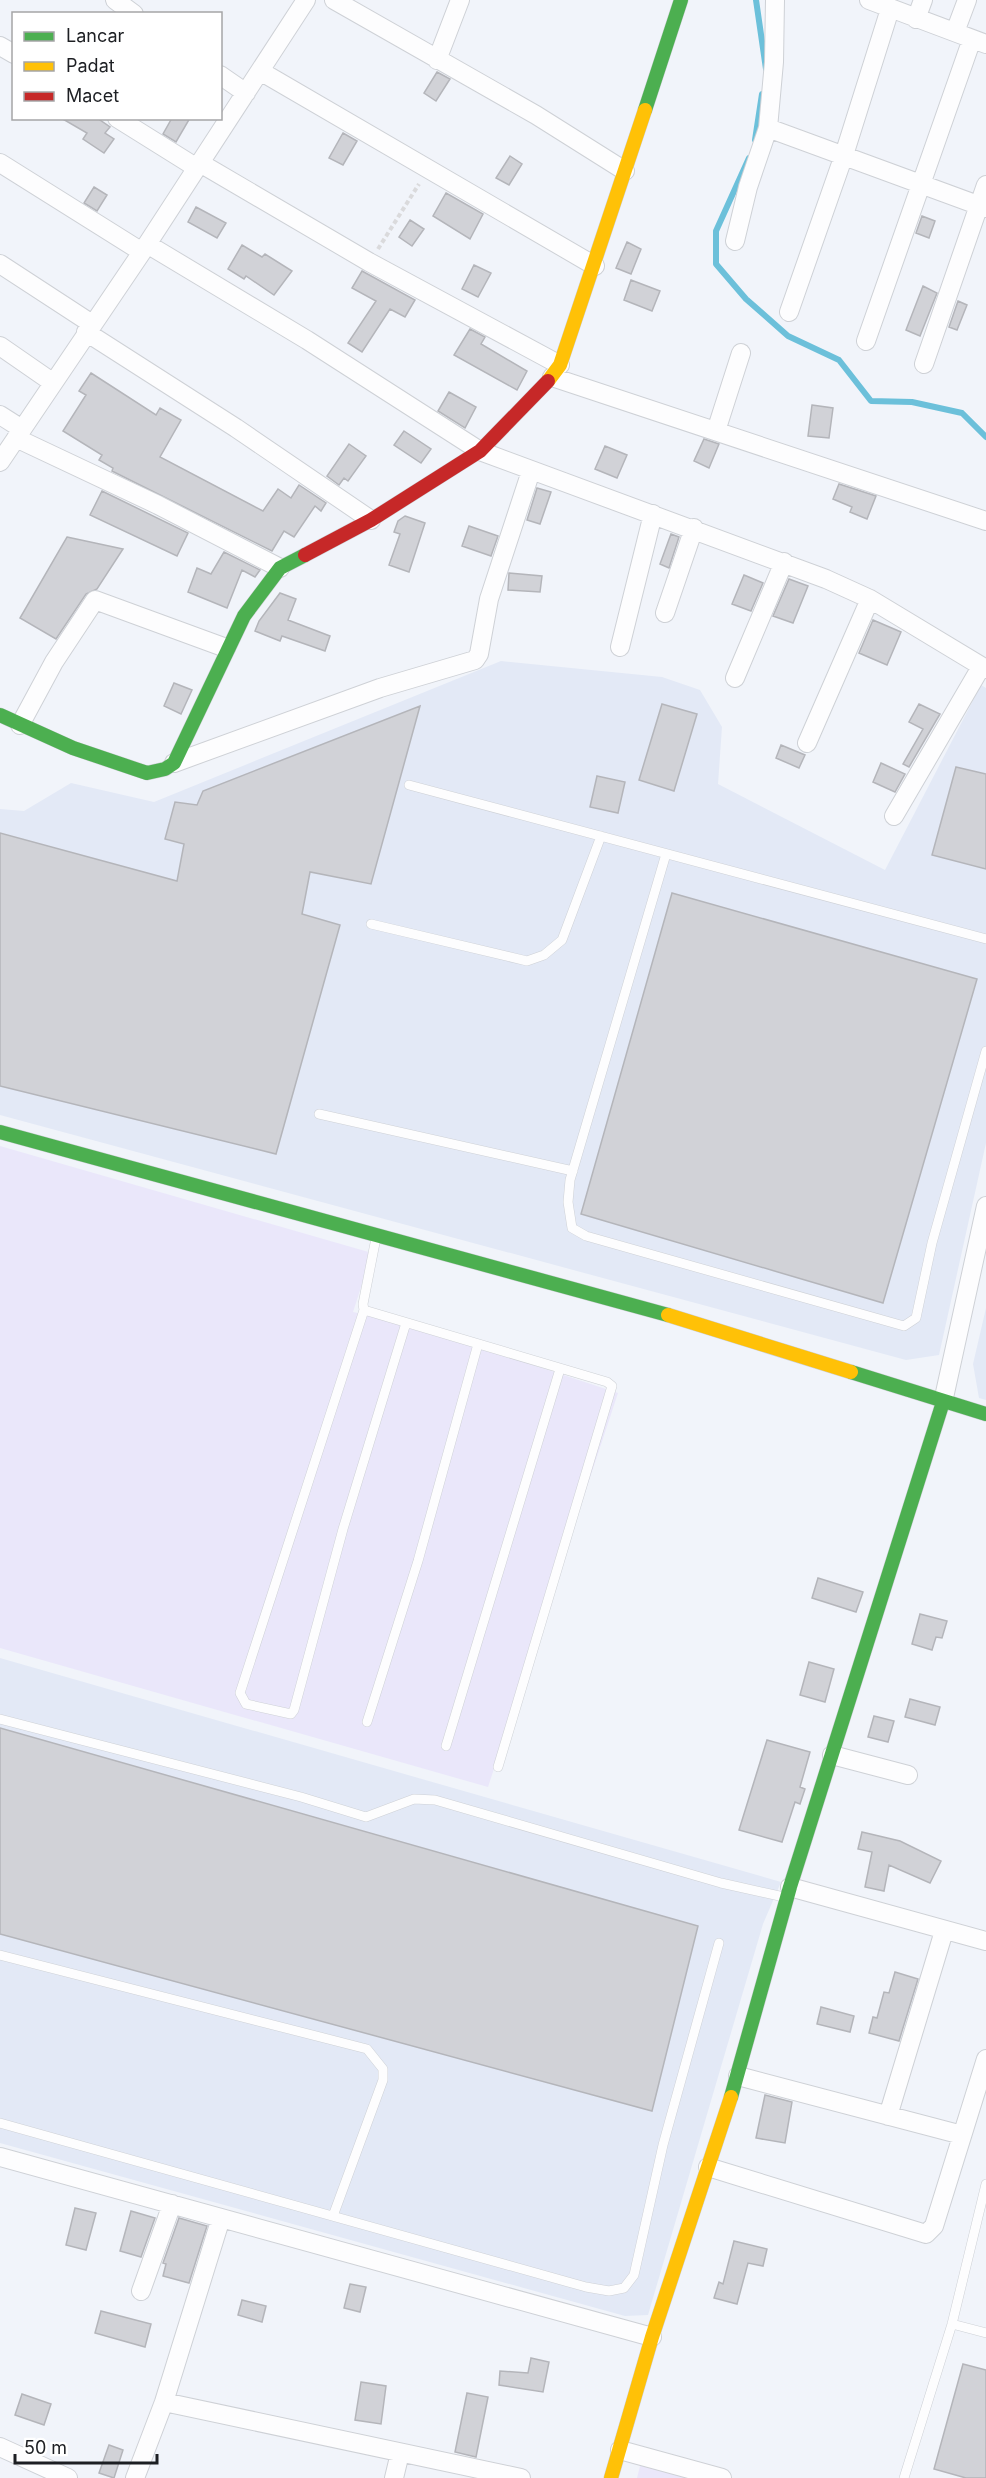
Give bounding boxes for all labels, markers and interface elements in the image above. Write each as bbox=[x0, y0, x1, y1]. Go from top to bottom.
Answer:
legend bbox=[12, 12, 222, 120]
text: Lancar bbox=[66, 25, 124, 46]
text: Padat bbox=[66, 55, 115, 76]
text: Macet bbox=[66, 85, 119, 106]
scale bar bbox=[15, 2427, 158, 2465]
text: 50 m bbox=[24, 2437, 67, 2458]

